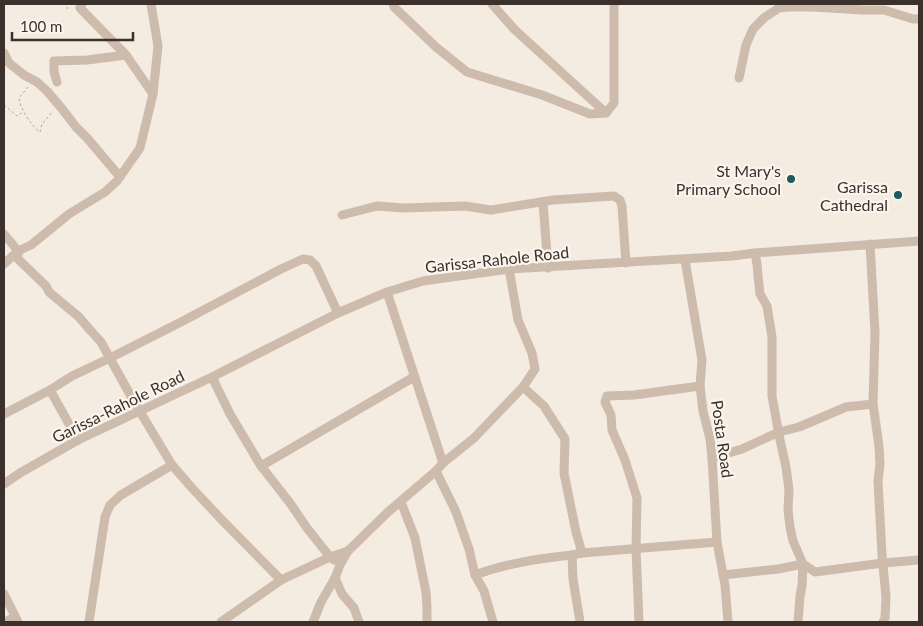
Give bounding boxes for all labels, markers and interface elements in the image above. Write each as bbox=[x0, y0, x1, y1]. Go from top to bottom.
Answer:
scale bar bbox=[12, 10, 134, 42]
text: 100 m bbox=[20, 17, 62, 35]
place label: St Mary's Primary School bbox=[676, 161, 781, 198]
marker: St Mary's Primary School bbox=[785, 173, 797, 185]
place label: Garissa Cathedral bbox=[820, 177, 888, 214]
marker: Garissa Cathedral bbox=[892, 189, 904, 201]
street label: Garissa-Rahole Road bbox=[424, 242, 570, 276]
street label: Garissa-Rahole Road bbox=[49, 366, 187, 446]
street label: Posta Road bbox=[708, 399, 738, 479]

